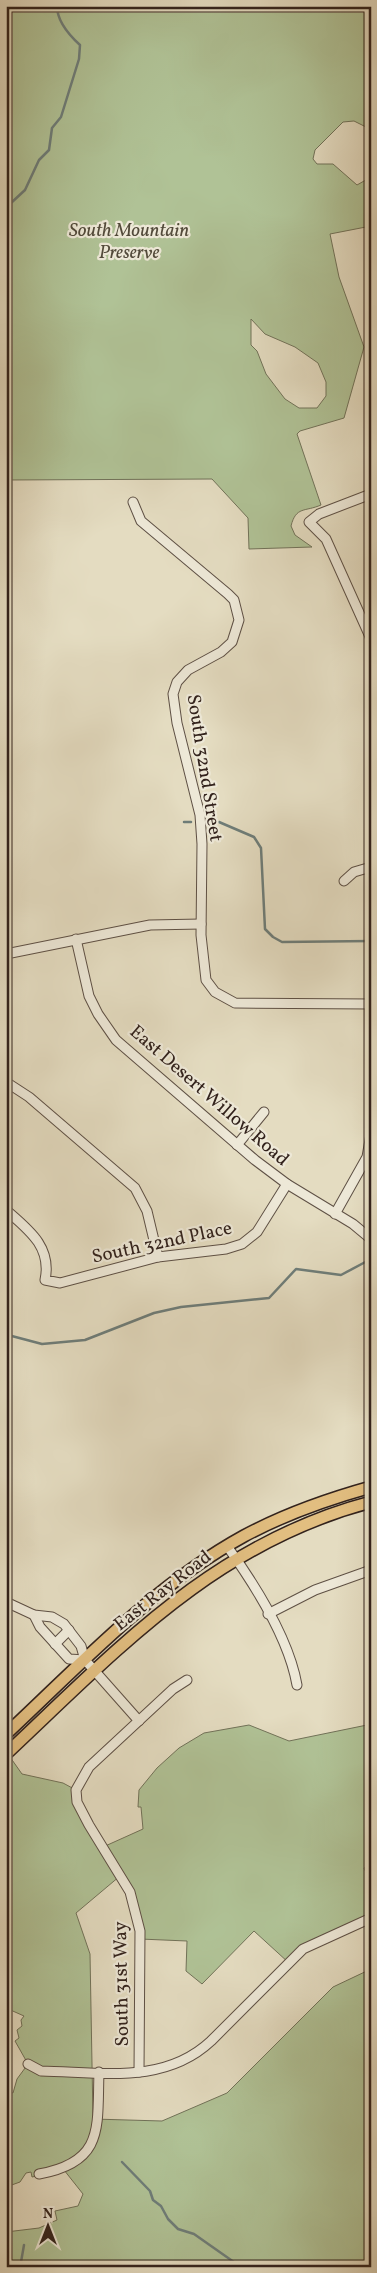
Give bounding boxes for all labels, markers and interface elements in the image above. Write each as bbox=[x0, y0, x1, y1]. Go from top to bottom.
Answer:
park label: South Mountain Preserve bbox=[69, 218, 189, 266]
street label: South 32nd Street bbox=[180, 693, 229, 844]
street label: East Desert Willow Road bbox=[124, 1019, 294, 1173]
street label: South 32nd Place bbox=[90, 1215, 234, 1271]
street label: East Ray Road bbox=[109, 1544, 217, 1638]
street label: South 31st Way bbox=[108, 1921, 136, 2047]
north arrow bbox=[22, 2200, 72, 2250]
text: N bbox=[43, 2205, 53, 2224]

